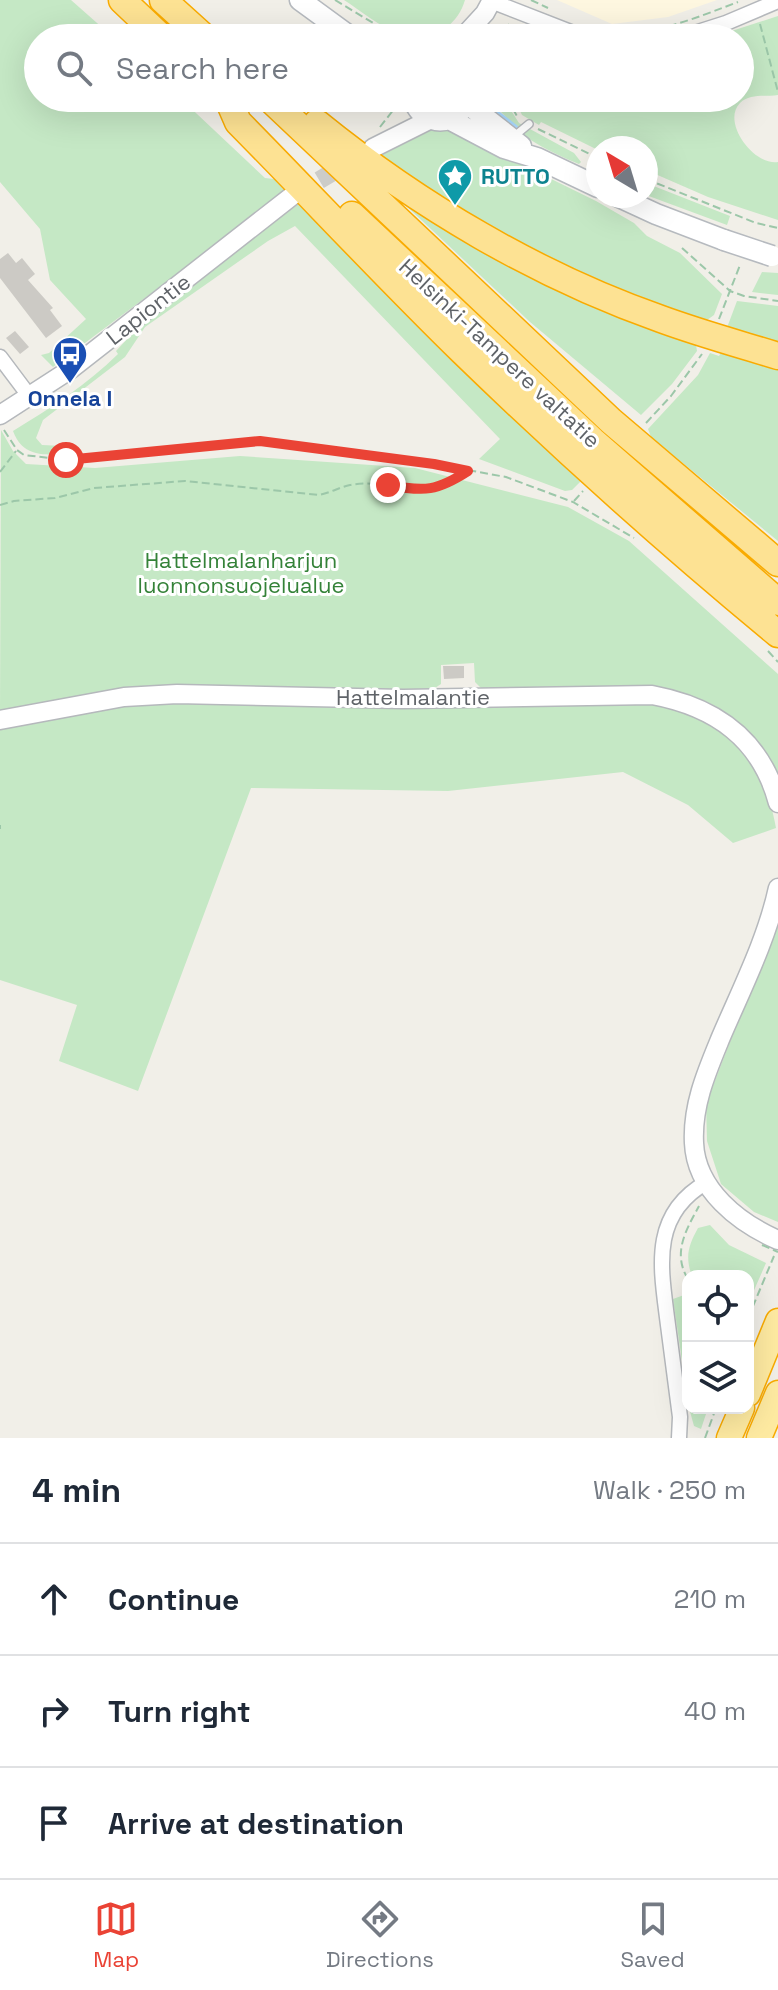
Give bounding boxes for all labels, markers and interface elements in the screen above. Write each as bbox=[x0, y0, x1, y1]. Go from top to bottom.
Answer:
search box bbox=[24, 24, 754, 112]
icon: search bbox=[52, 46, 96, 90]
text: Search here bbox=[116, 49, 289, 88]
north arrow bbox=[586, 136, 658, 208]
place icon: RUTTO bbox=[436, 157, 474, 207]
place label: RUTTO bbox=[481, 162, 550, 190]
street label: Helsinki-Tampere valtatie bbox=[393, 252, 607, 454]
street label: Lapiontie bbox=[100, 267, 196, 351]
bus stop icon: Onnela I bbox=[51, 335, 89, 385]
place label: Onnela I bbox=[28, 384, 112, 412]
route start bbox=[48, 442, 84, 478]
route end bbox=[370, 467, 406, 503]
park label: Hattelmalanharjun luonnonsuojelualue bbox=[138, 546, 345, 599]
street label: Hattelmalantie bbox=[336, 683, 490, 711]
map controls bbox=[682, 1270, 754, 1414]
button: locate bbox=[682, 1270, 754, 1342]
button: layers bbox=[682, 1342, 754, 1414]
text: 4 min bbox=[32, 1469, 121, 1512]
text: Walk · 250 m bbox=[593, 1473, 746, 1507]
icon: ahead bbox=[32, 1577, 76, 1621]
text: Continue bbox=[108, 1580, 239, 1619]
text: 210 m bbox=[674, 1582, 746, 1616]
icon: right bbox=[32, 1689, 76, 1733]
text: Turn right bbox=[108, 1692, 251, 1731]
text: 40 m bbox=[684, 1694, 746, 1728]
icon: arrive bbox=[32, 1801, 76, 1845]
text: Arrive at destination bbox=[108, 1804, 404, 1843]
tab: Map bbox=[93, 1897, 139, 1973]
tab: Directions bbox=[326, 1897, 434, 1973]
tab: Saved bbox=[620, 1897, 685, 1973]

